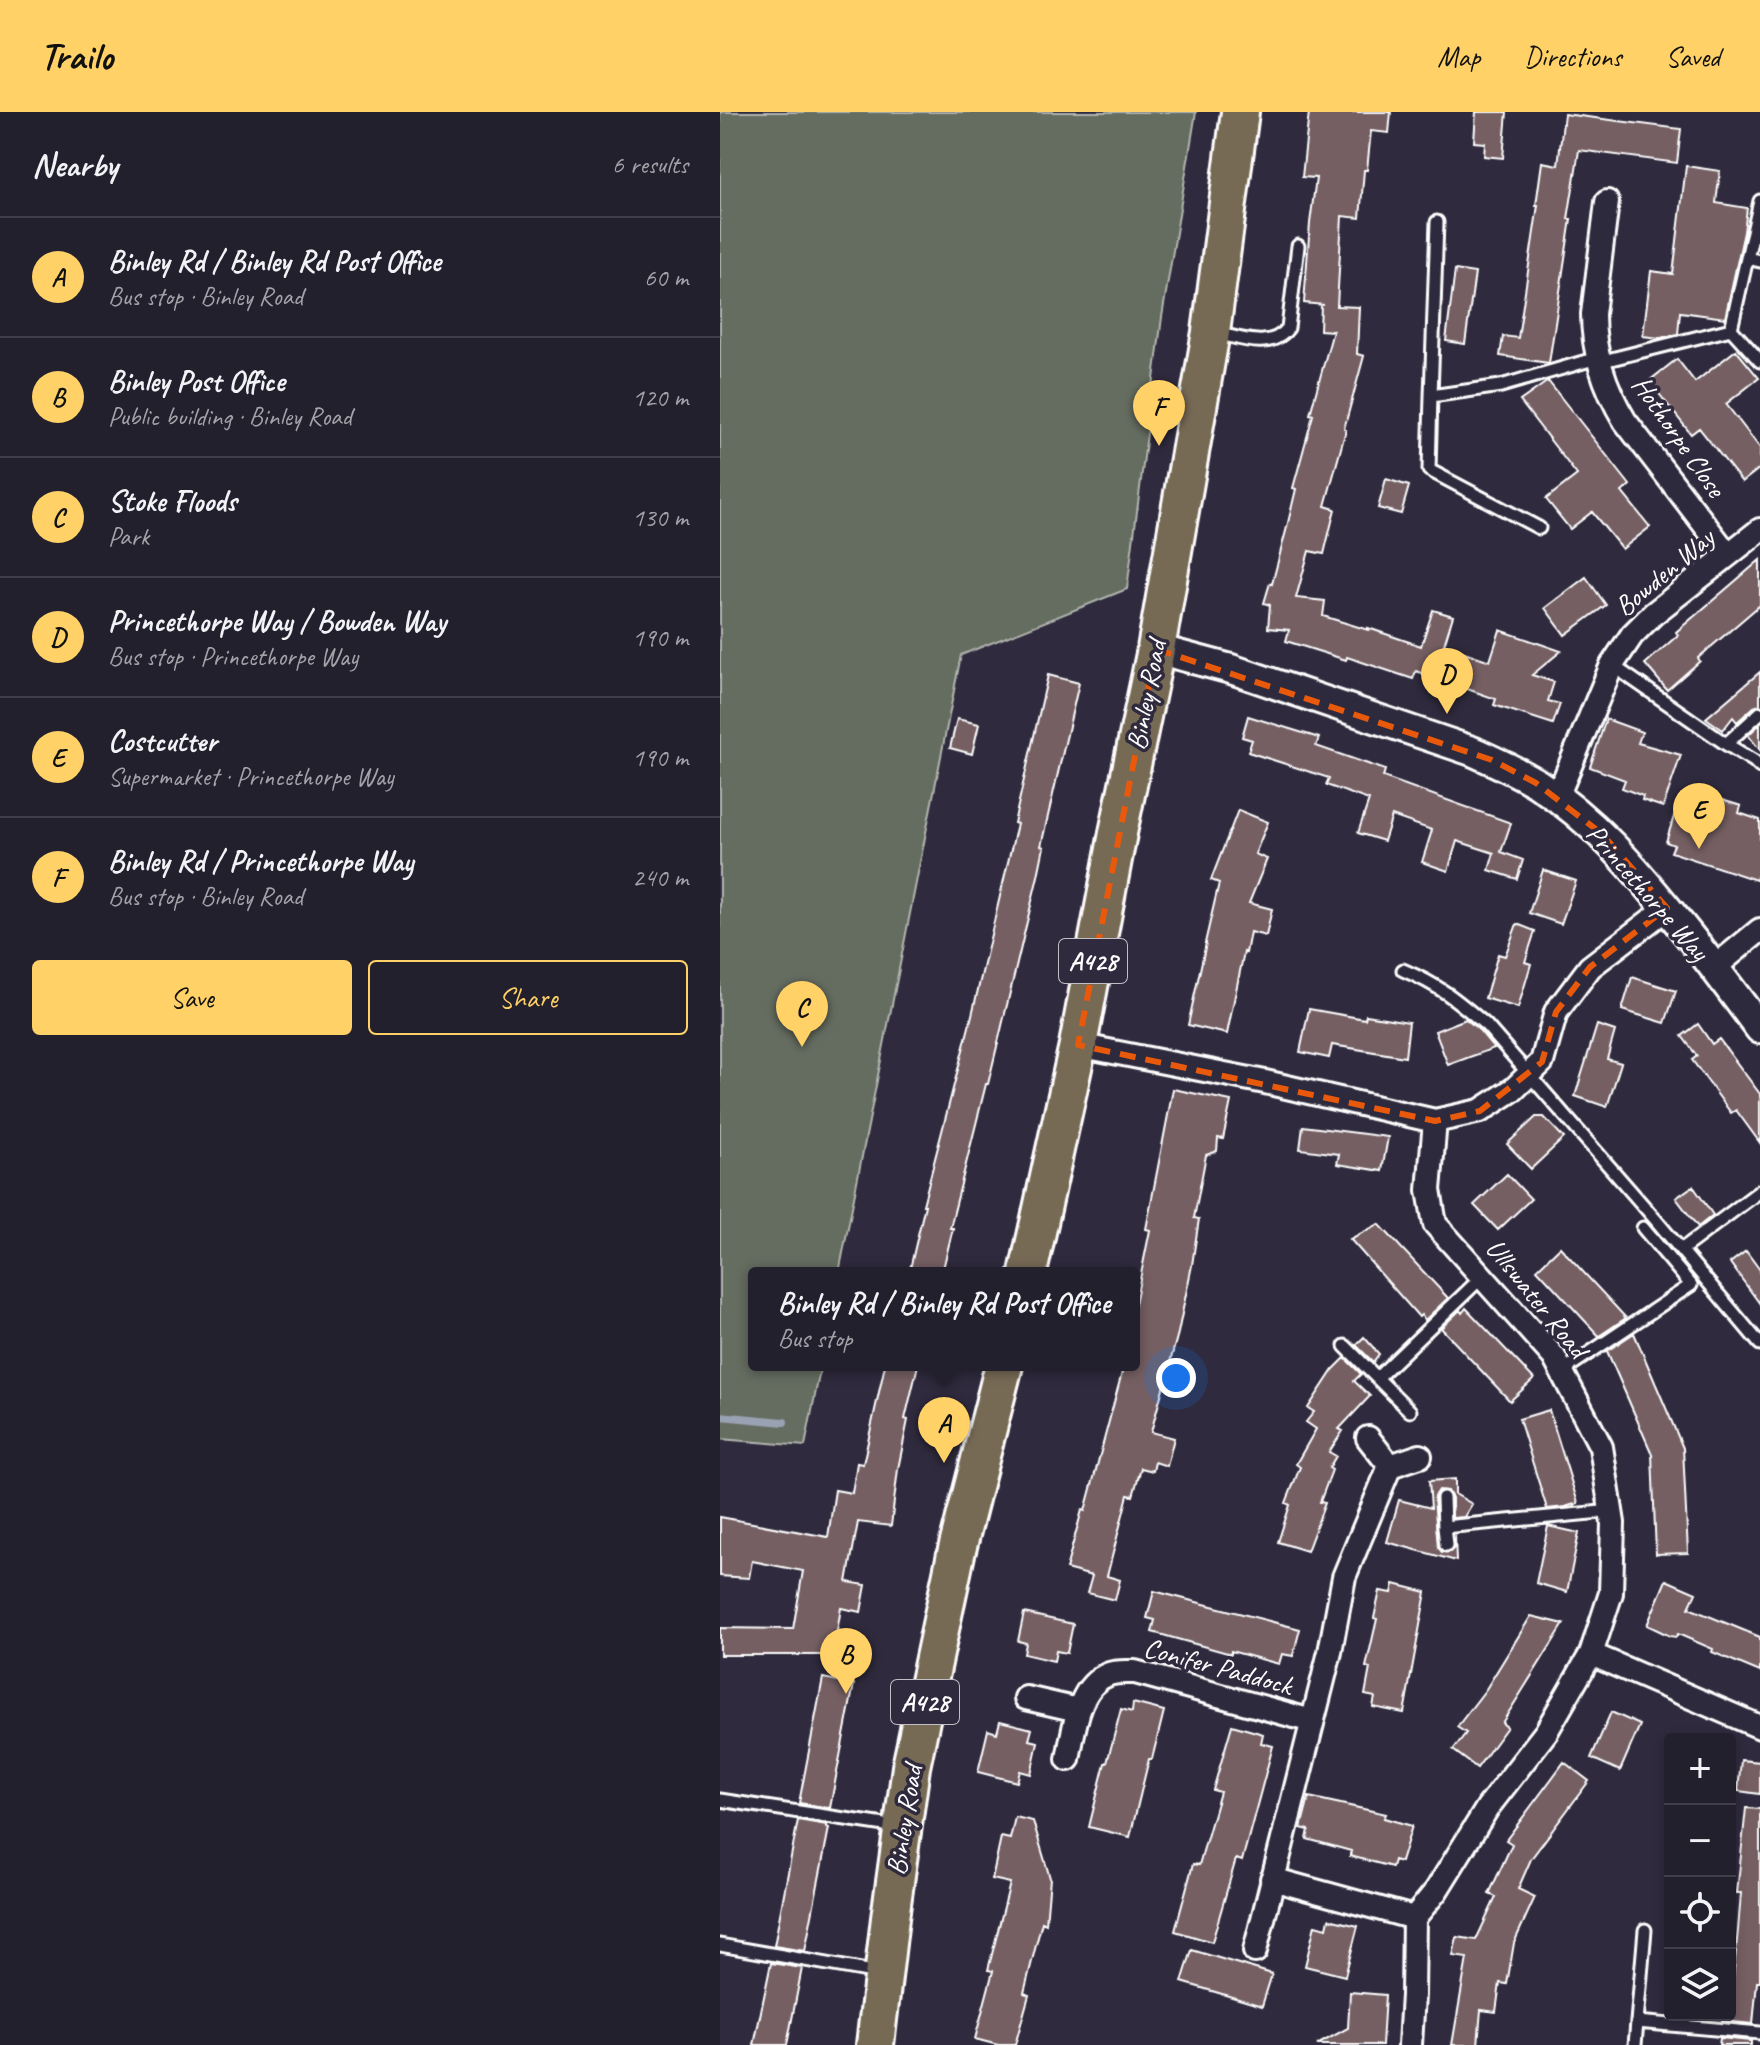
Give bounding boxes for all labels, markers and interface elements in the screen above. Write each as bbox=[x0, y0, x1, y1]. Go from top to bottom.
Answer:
text: Trailo bbox=[40, 33, 113, 80]
text: Map bbox=[1437, 39, 1480, 74]
text: Directions bbox=[1524, 39, 1622, 74]
text: Saved bbox=[1666, 39, 1720, 74]
text: Nearby bbox=[32, 143, 118, 186]
text: 6 results bbox=[612, 148, 688, 181]
text: Binley Rd / Binley Rd Post Office bbox=[108, 242, 441, 280]
text: A bbox=[51, 261, 65, 294]
text: 60 m bbox=[644, 261, 688, 294]
text: Bus stop · Binley Road bbox=[108, 280, 303, 313]
text: Binley Post Office bbox=[108, 362, 284, 400]
street label: Hothorpe Close bbox=[1624, 368, 1735, 505]
pin: F bbox=[1133, 380, 1185, 446]
text: B bbox=[51, 381, 65, 414]
text: 120 m bbox=[632, 381, 688, 414]
text: Public building · Binley Road bbox=[108, 400, 352, 433]
text: Stoke Floods bbox=[108, 482, 237, 520]
text: C bbox=[52, 501, 64, 534]
text: 130 m bbox=[632, 501, 688, 534]
street label: Bowden Way bbox=[1607, 519, 1723, 624]
text: Park bbox=[108, 520, 149, 553]
text: Princethorpe Way / Bowden Way bbox=[108, 602, 446, 640]
text: D bbox=[50, 621, 66, 654]
text: 190 m bbox=[632, 621, 688, 654]
street label: Binley Road bbox=[1118, 633, 1175, 753]
text: Bus stop · Princethorpe Way bbox=[108, 640, 358, 673]
pin: D bbox=[1421, 648, 1473, 714]
text: Costcutter bbox=[108, 722, 217, 760]
text: E bbox=[51, 741, 65, 774]
text: 190 m bbox=[632, 741, 688, 774]
text: Supermarket · Princethorpe Way bbox=[108, 760, 394, 793]
pin: E bbox=[1673, 783, 1725, 849]
street label: Princethorpe Way bbox=[1579, 816, 1719, 969]
text: Binley Rd / Princethorpe Way bbox=[108, 842, 413, 880]
text: F bbox=[52, 861, 64, 894]
text: 240 m bbox=[632, 861, 688, 894]
text: Bus stop · Binley Road bbox=[108, 880, 303, 913]
road number: A428 bbox=[1059, 939, 1127, 983]
button: Save bbox=[32, 960, 352, 1035]
button: Share bbox=[368, 960, 688, 1035]
pin: C bbox=[776, 981, 828, 1047]
street label: Ullswater Road bbox=[1478, 1231, 1598, 1368]
popup bbox=[748, 1267, 1140, 1371]
text: Binley Rd / Binley Rd Post Office bbox=[778, 1284, 1110, 1322]
text: Bus stop bbox=[778, 1322, 852, 1355]
your location bbox=[1156, 1358, 1196, 1398]
pin: A bbox=[918, 1397, 970, 1463]
pin: B bbox=[820, 1628, 872, 1694]
street label: Conifer Paddock bbox=[1140, 1629, 1298, 1703]
road number: A428 bbox=[891, 1680, 959, 1724]
map controls bbox=[1664, 1733, 1736, 2021]
button: + bbox=[1664, 1733, 1736, 1805]
street label: Binley Road bbox=[878, 1759, 931, 1877]
button: − bbox=[1664, 1805, 1736, 1877]
button: locate bbox=[1664, 1877, 1736, 1949]
button: layers bbox=[1664, 1949, 1736, 2021]

